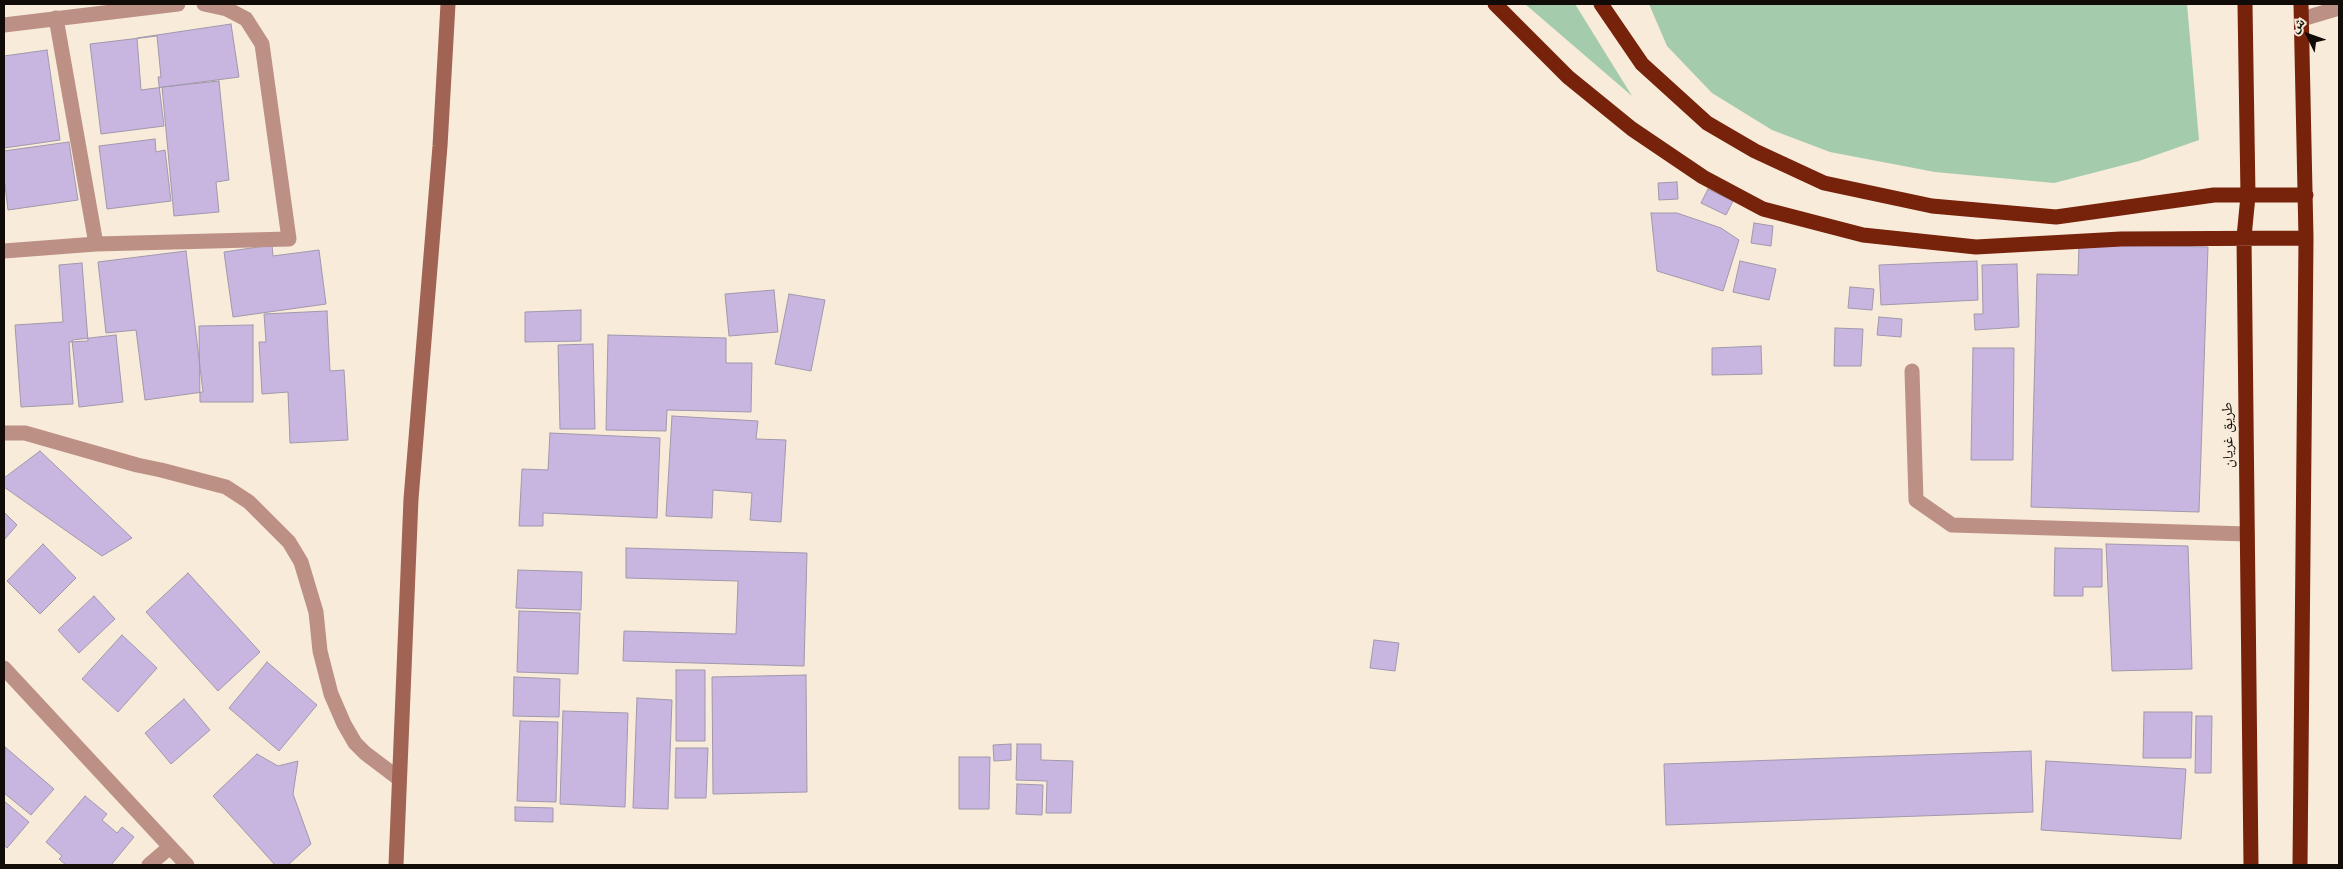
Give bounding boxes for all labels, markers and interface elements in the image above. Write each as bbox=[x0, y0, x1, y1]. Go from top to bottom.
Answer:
north arrow bbox=[2283, 10, 2333, 60]
text: ش bbox=[2284, 13, 2309, 37]
street label: طريق غريان bbox=[2218, 402, 2238, 468]

